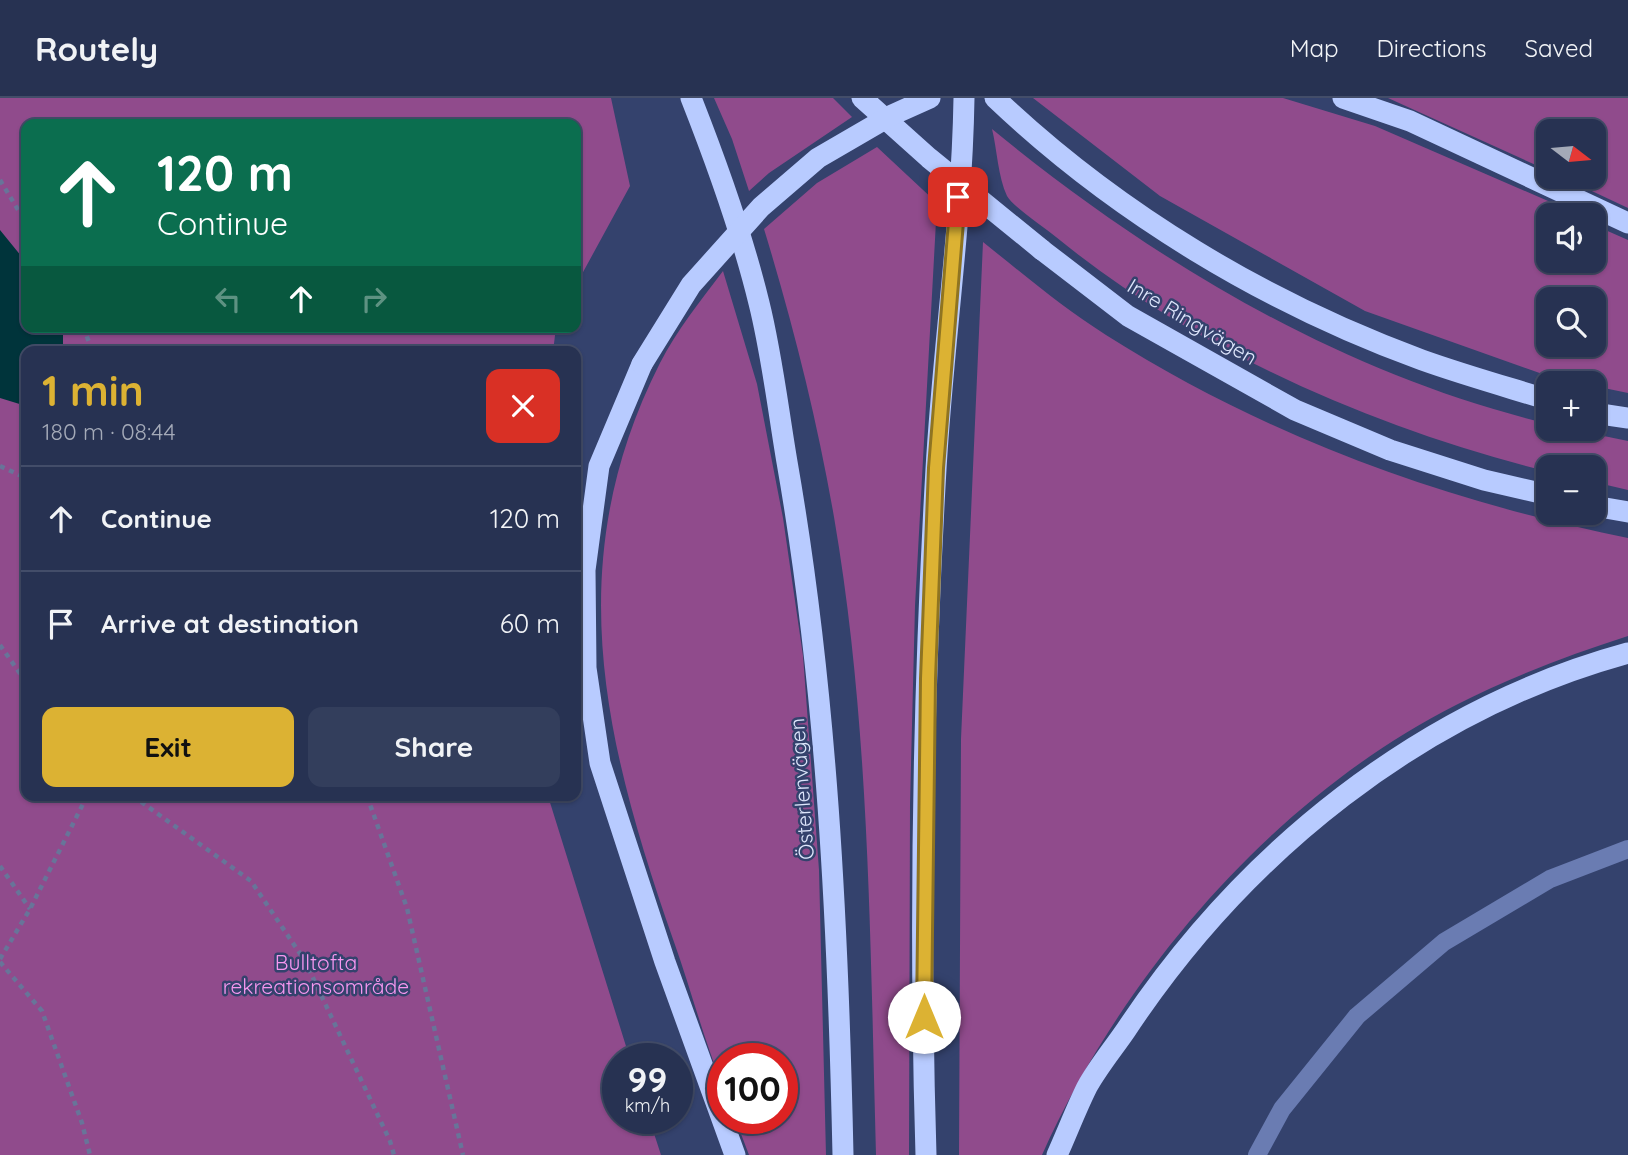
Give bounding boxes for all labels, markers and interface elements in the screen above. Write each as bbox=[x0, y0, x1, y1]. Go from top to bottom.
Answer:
text: Routely bbox=[35, 28, 158, 69]
text: Map bbox=[1290, 33, 1339, 63]
text: Directions bbox=[1377, 33, 1487, 63]
text: Saved bbox=[1525, 33, 1593, 63]
north arrow bbox=[1536, 119, 1606, 189]
map controls bbox=[1536, 119, 1606, 525]
text: 120 m bbox=[157, 142, 293, 203]
icon: ahead bbox=[42, 147, 133, 238]
pin bbox=[928, 167, 988, 227]
icon: arrive bbox=[939, 178, 977, 216]
text: Continue bbox=[157, 203, 288, 243]
button: sound bbox=[1536, 203, 1606, 273]
street label: Inre Ringvägen bbox=[1123, 272, 1262, 370]
icon: left bbox=[209, 280, 247, 318]
icon: ahead bbox=[282, 280, 320, 318]
icon: right bbox=[355, 280, 393, 318]
button: search bbox=[1536, 287, 1606, 357]
text: 1 min bbox=[42, 364, 144, 417]
button: close bbox=[486, 369, 560, 443]
button: + bbox=[1536, 371, 1606, 441]
text: 180 m · 08:44 bbox=[42, 417, 176, 446]
button: − bbox=[1536, 455, 1606, 525]
icon: ahead bbox=[42, 500, 80, 538]
text: Continue bbox=[101, 502, 212, 535]
text: 120 m bbox=[490, 502, 560, 535]
icon: arrive bbox=[42, 605, 80, 643]
text: Arrive at destination bbox=[101, 607, 359, 640]
text: 60 m bbox=[500, 607, 560, 640]
button: Exit bbox=[42, 707, 294, 787]
button: Share bbox=[308, 707, 560, 787]
street label: Österlenvägen bbox=[783, 717, 819, 861]
park label: Bulltofta rekreationsområde bbox=[223, 949, 409, 999]
position arrow bbox=[887, 980, 961, 1054]
speed limit sign: 100 bbox=[707, 1043, 798, 1134]
text: 99 bbox=[628, 1057, 667, 1101]
text: km/h bbox=[625, 1094, 670, 1117]

